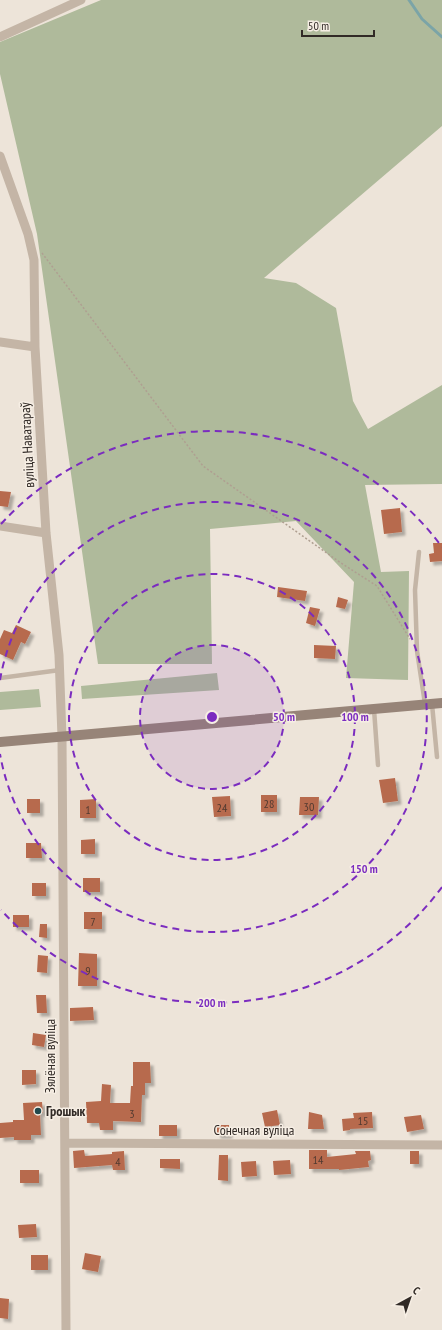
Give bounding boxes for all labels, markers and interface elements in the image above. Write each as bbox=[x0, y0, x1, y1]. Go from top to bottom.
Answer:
scale bar bbox=[302, 12, 374, 38]
text: 50 m bbox=[308, 18, 329, 33]
street label: вуліца Наватараў bbox=[16, 401, 38, 488]
text: 50 m bbox=[273, 709, 295, 724]
text: 100 m bbox=[341, 709, 369, 724]
centre of rings bbox=[205, 710, 219, 724]
house number: 28 bbox=[264, 796, 274, 811]
house number: 30 bbox=[304, 799, 314, 814]
house number: 24 bbox=[217, 800, 228, 815]
house number: 1 bbox=[85, 802, 91, 817]
text: 150 m bbox=[350, 861, 378, 876]
house number: 7 bbox=[90, 914, 96, 929]
house number: 9 bbox=[85, 963, 91, 978]
text: 200 m bbox=[198, 995, 226, 1010]
street label: Зялёная вуліца bbox=[41, 1019, 59, 1093]
place label: Грошык bbox=[46, 1102, 85, 1120]
marker: Грошык bbox=[33, 1106, 43, 1116]
house number: 3 bbox=[129, 1106, 135, 1121]
house number: 15 bbox=[358, 1113, 368, 1128]
street label: Сонечная вуліца bbox=[214, 1121, 294, 1139]
house number: 14 bbox=[313, 1152, 324, 1167]
house number: 4 bbox=[115, 1154, 121, 1169]
north arrow bbox=[390, 1278, 430, 1318]
text: С bbox=[410, 1283, 423, 1297]

